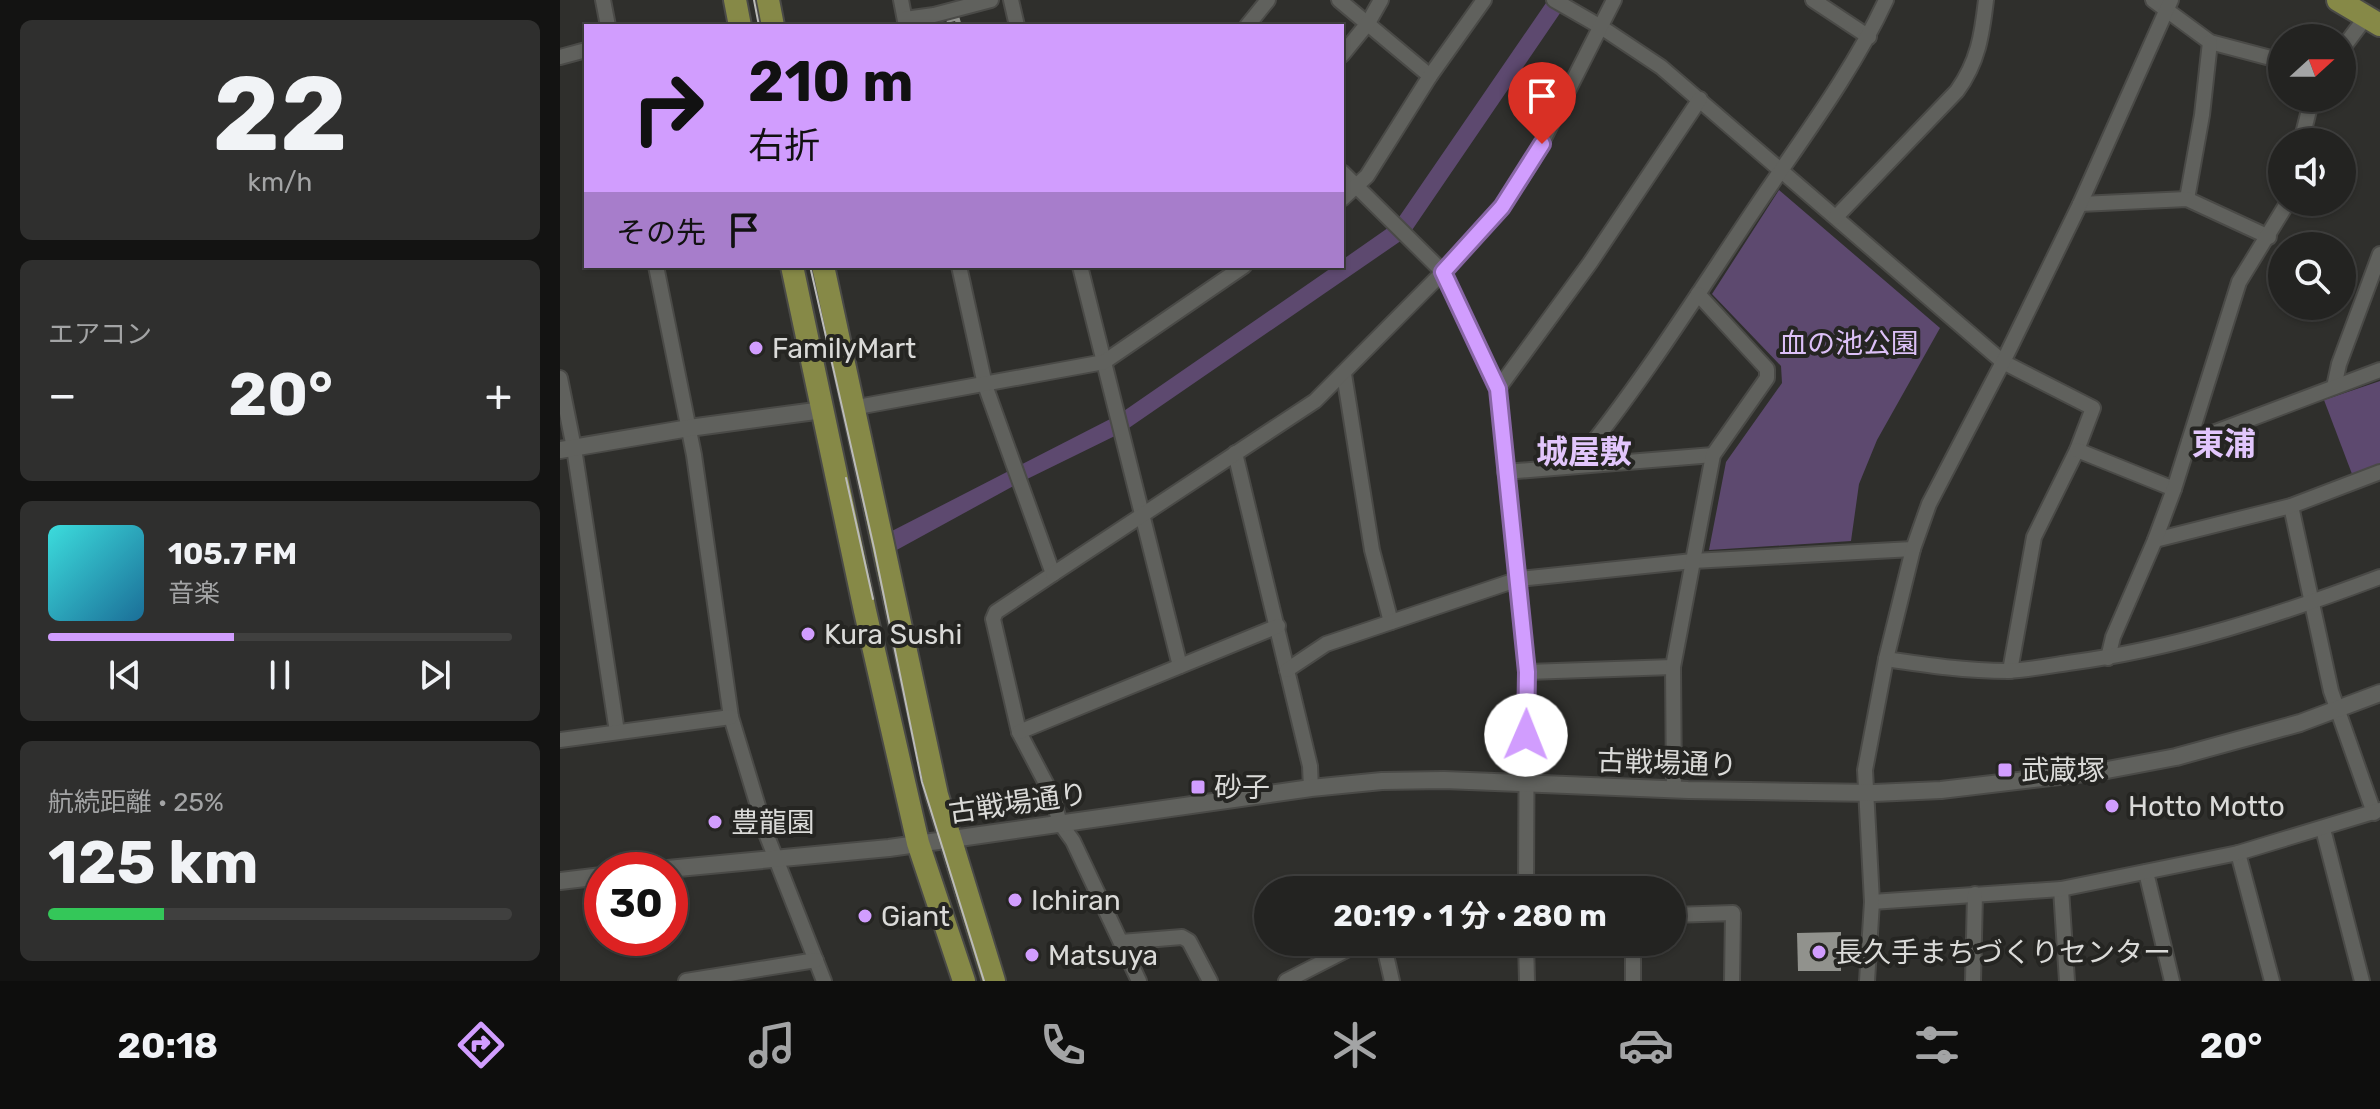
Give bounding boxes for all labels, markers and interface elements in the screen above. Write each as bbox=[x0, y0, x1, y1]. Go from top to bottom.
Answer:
north arrow bbox=[2268, 24, 2356, 112]
map controls bbox=[2268, 24, 2356, 320]
text: 210 m bbox=[748, 49, 914, 115]
text: 22 bbox=[212, 53, 348, 176]
icon: right bbox=[616, 56, 720, 160]
pin bbox=[1508, 62, 1576, 144]
icon: arrive bbox=[1520, 74, 1564, 118]
text: 右折 bbox=[748, 124, 820, 167]
button: sound bbox=[2268, 128, 2356, 216]
text: km/h bbox=[248, 167, 312, 198]
icon: arrive bbox=[722, 208, 766, 252]
text: その先 bbox=[616, 215, 706, 251]
button: search bbox=[2268, 232, 2356, 320]
text: エアコン bbox=[48, 319, 152, 350]
park label: 血の池公園 bbox=[1779, 327, 1919, 360]
place label: FamilyMart bbox=[772, 332, 916, 365]
marker: FamilyMart bbox=[747, 339, 765, 357]
text: 20° bbox=[228, 359, 333, 430]
text: − bbox=[48, 369, 77, 421]
text: + bbox=[485, 369, 512, 421]
district label: 東浦 bbox=[2192, 425, 2256, 463]
district label: 城屋敷 bbox=[1536, 433, 1632, 471]
text: 105.7 FM bbox=[168, 536, 297, 572]
text: 音楽 bbox=[168, 578, 220, 609]
place label: Kura Sushi bbox=[824, 618, 962, 651]
marker: Kura Sushi bbox=[799, 625, 817, 643]
icon: previous bbox=[103, 653, 147, 697]
icon: pause bbox=[258, 653, 302, 697]
icon: next bbox=[413, 653, 457, 697]
position arrow bbox=[1484, 693, 1568, 777]
street label: 古戦場通り bbox=[1596, 744, 1738, 782]
place label: 武蔵塚 bbox=[2021, 754, 2105, 787]
marker: 武蔵塚 bbox=[1996, 761, 2014, 779]
place label: 砂子 bbox=[1214, 771, 1270, 804]
street label: 古戦場通り bbox=[946, 777, 1090, 829]
marker: 砂子 bbox=[1189, 778, 1207, 796]
text: 航続距離 · 25% bbox=[48, 787, 224, 818]
place label: Hotto Motto bbox=[2128, 790, 2285, 823]
marker: Hotto Motto bbox=[2103, 797, 2121, 815]
place label: 豊龍園 bbox=[731, 806, 815, 839]
marker: 豊龍園 bbox=[706, 813, 724, 831]
text: 125 km bbox=[48, 827, 258, 898]
speed limit sign: 30 bbox=[584, 852, 688, 956]
place label: Ichiran bbox=[1031, 884, 1121, 917]
marker: Ichiran bbox=[1006, 891, 1024, 909]
text: 20:19 · 1 分 · 280 m bbox=[1333, 898, 1607, 934]
place label: Giant bbox=[881, 900, 950, 933]
marker: Giant bbox=[856, 907, 874, 925]
place label: 長久手まちづくりセンター bbox=[1835, 936, 2171, 969]
place label: Matsuya bbox=[1048, 939, 1158, 972]
marker: 長久手まちづくりセンター bbox=[1810, 943, 1828, 961]
marker: Matsuya bbox=[1023, 946, 1041, 964]
icon: directions bbox=[453, 1017, 509, 1073]
icon: music bbox=[744, 1017, 800, 1073]
icon: phone bbox=[1035, 1017, 1091, 1073]
icon: climate bbox=[1327, 1017, 1383, 1073]
icon: car bbox=[1618, 1017, 1674, 1073]
icon: filters bbox=[1909, 1017, 1965, 1073]
text: 20:18 bbox=[118, 1024, 218, 1067]
text: 20° bbox=[2200, 1024, 2262, 1067]

